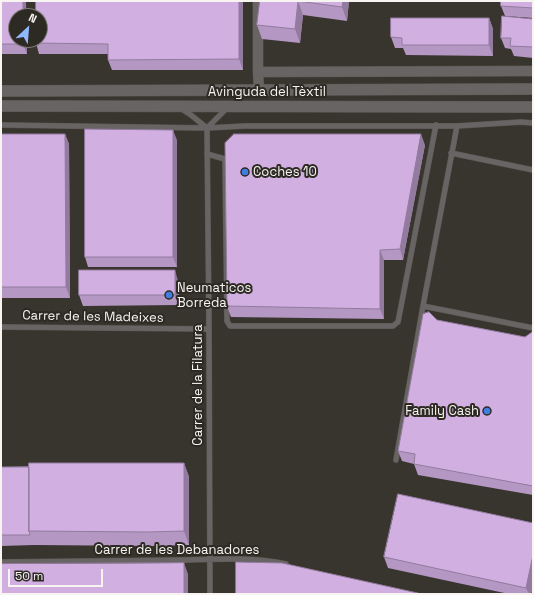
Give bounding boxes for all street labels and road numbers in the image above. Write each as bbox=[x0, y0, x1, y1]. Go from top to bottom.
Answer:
street label: Avinguda del Tèxtil bbox=[208, 84, 326, 100]
street label: Carrer de les Madeixes bbox=[22, 308, 164, 326]
street label: Carrer de la Filatura bbox=[190, 324, 206, 446]
street label: Carrer de les Debanadores bbox=[95, 542, 259, 558]

